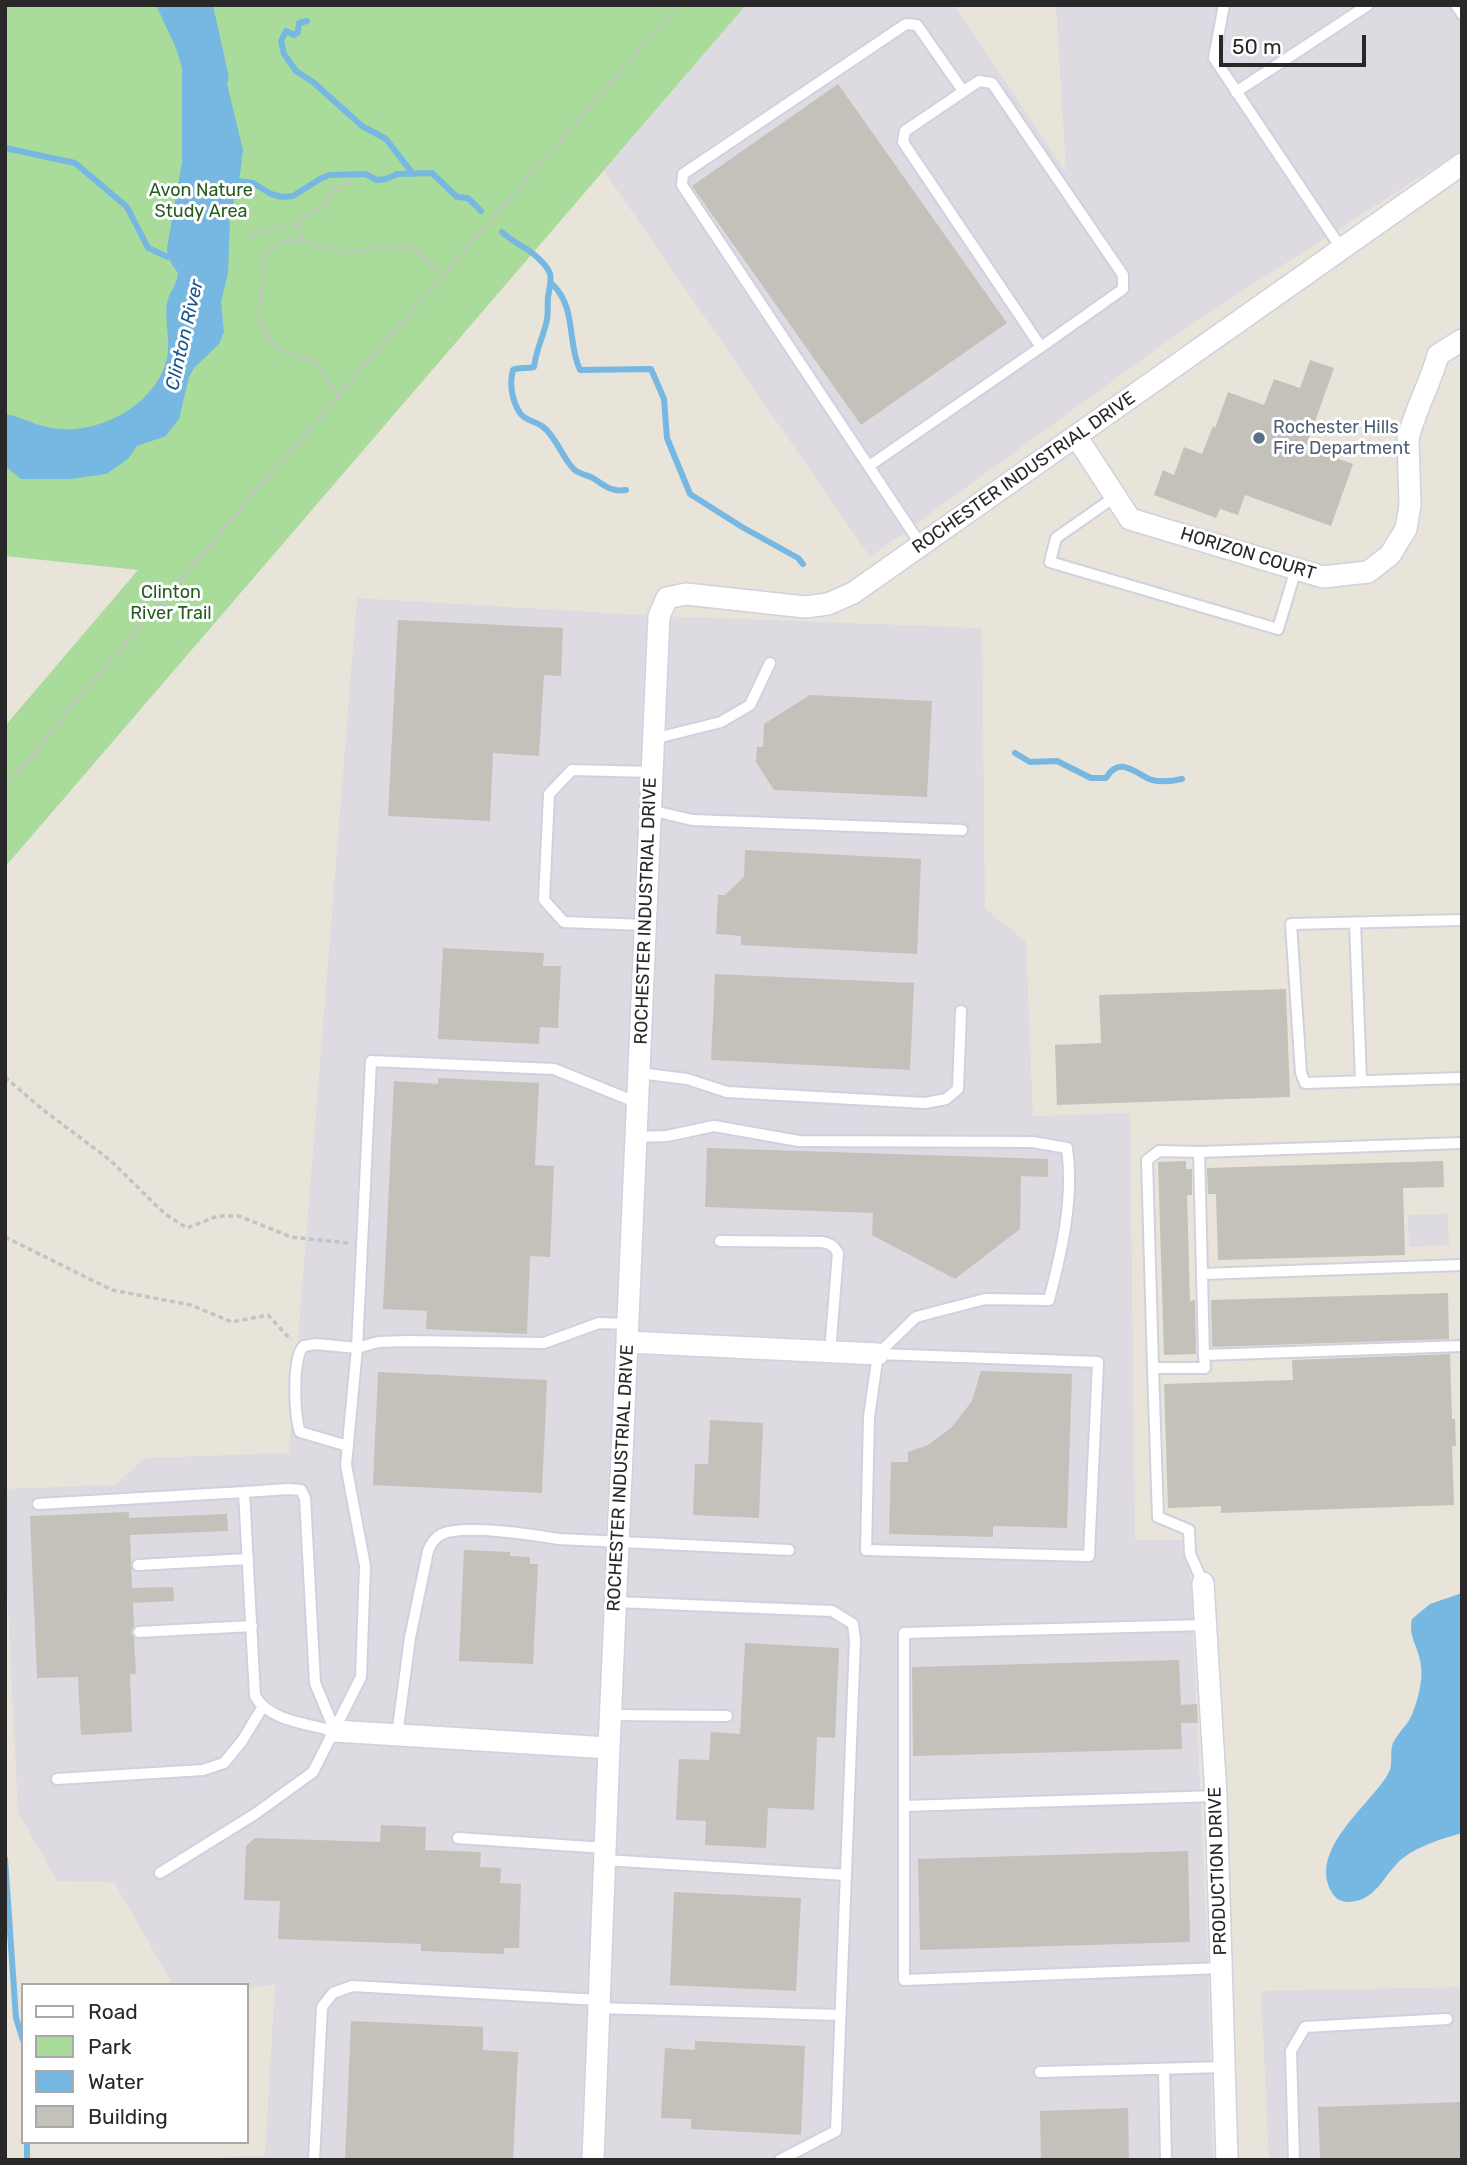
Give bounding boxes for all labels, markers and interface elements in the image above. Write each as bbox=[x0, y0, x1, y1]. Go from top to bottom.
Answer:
scale bar bbox=[1222, 21, 1369, 65]
text: 50 m bbox=[1232, 34, 1282, 59]
park label: Avon Nature Study Area bbox=[149, 180, 253, 222]
water label: Clinton River bbox=[161, 278, 209, 392]
street label: ROCHESTER INDUSTRIAL DRIVE bbox=[908, 387, 1140, 559]
place label: Rochester Hills Fire Department bbox=[1273, 417, 1410, 460]
marker: Rochester Hills Fire Department bbox=[1251, 430, 1267, 446]
street label: HORIZON COURT bbox=[1178, 523, 1318, 585]
park label: Clinton River Trail bbox=[130, 582, 212, 624]
street label: ROCHESTER INDUSTRIAL DRIVE bbox=[631, 777, 661, 1045]
street label: ROCHESTER INDUSTRIAL DRIVE bbox=[603, 1344, 639, 1612]
street label: PRODUCTION DRIVE bbox=[1204, 1786, 1232, 1956]
legend bbox=[21, 1983, 248, 2144]
text: Road bbox=[88, 1999, 138, 2024]
text: Park bbox=[88, 2034, 132, 2059]
text: Water bbox=[88, 2069, 144, 2094]
text: Building bbox=[88, 2104, 168, 2129]

